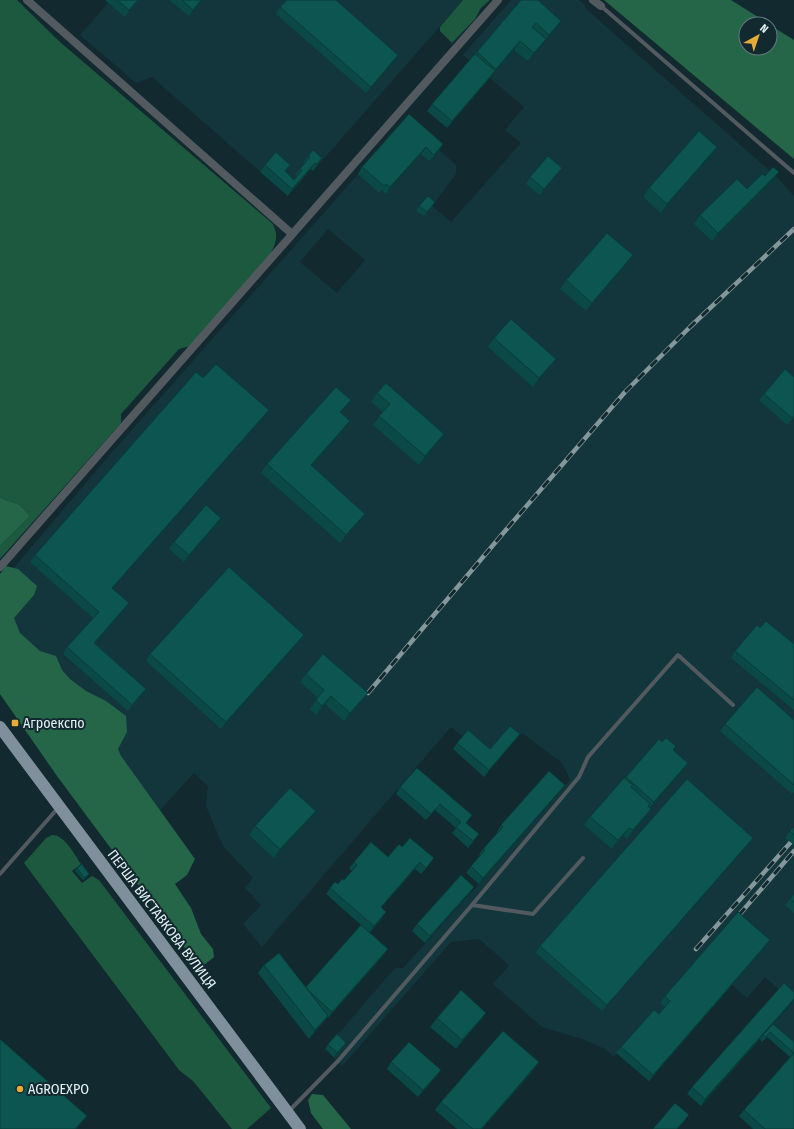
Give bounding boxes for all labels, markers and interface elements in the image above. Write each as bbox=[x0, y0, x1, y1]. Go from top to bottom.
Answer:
north arrow bbox=[738, 16, 778, 56]
text: N bbox=[757, 22, 771, 36]
place label: Агроекспо bbox=[23, 715, 85, 732]
marker: Агроекспо bbox=[10, 718, 20, 728]
street label: ПЕРША ВИСТАВКОВА ВУЛИЦЯ bbox=[104, 847, 219, 992]
place label: AGROEXPO bbox=[28, 1081, 89, 1098]
marker: AGROEXPO bbox=[15, 1084, 25, 1094]

